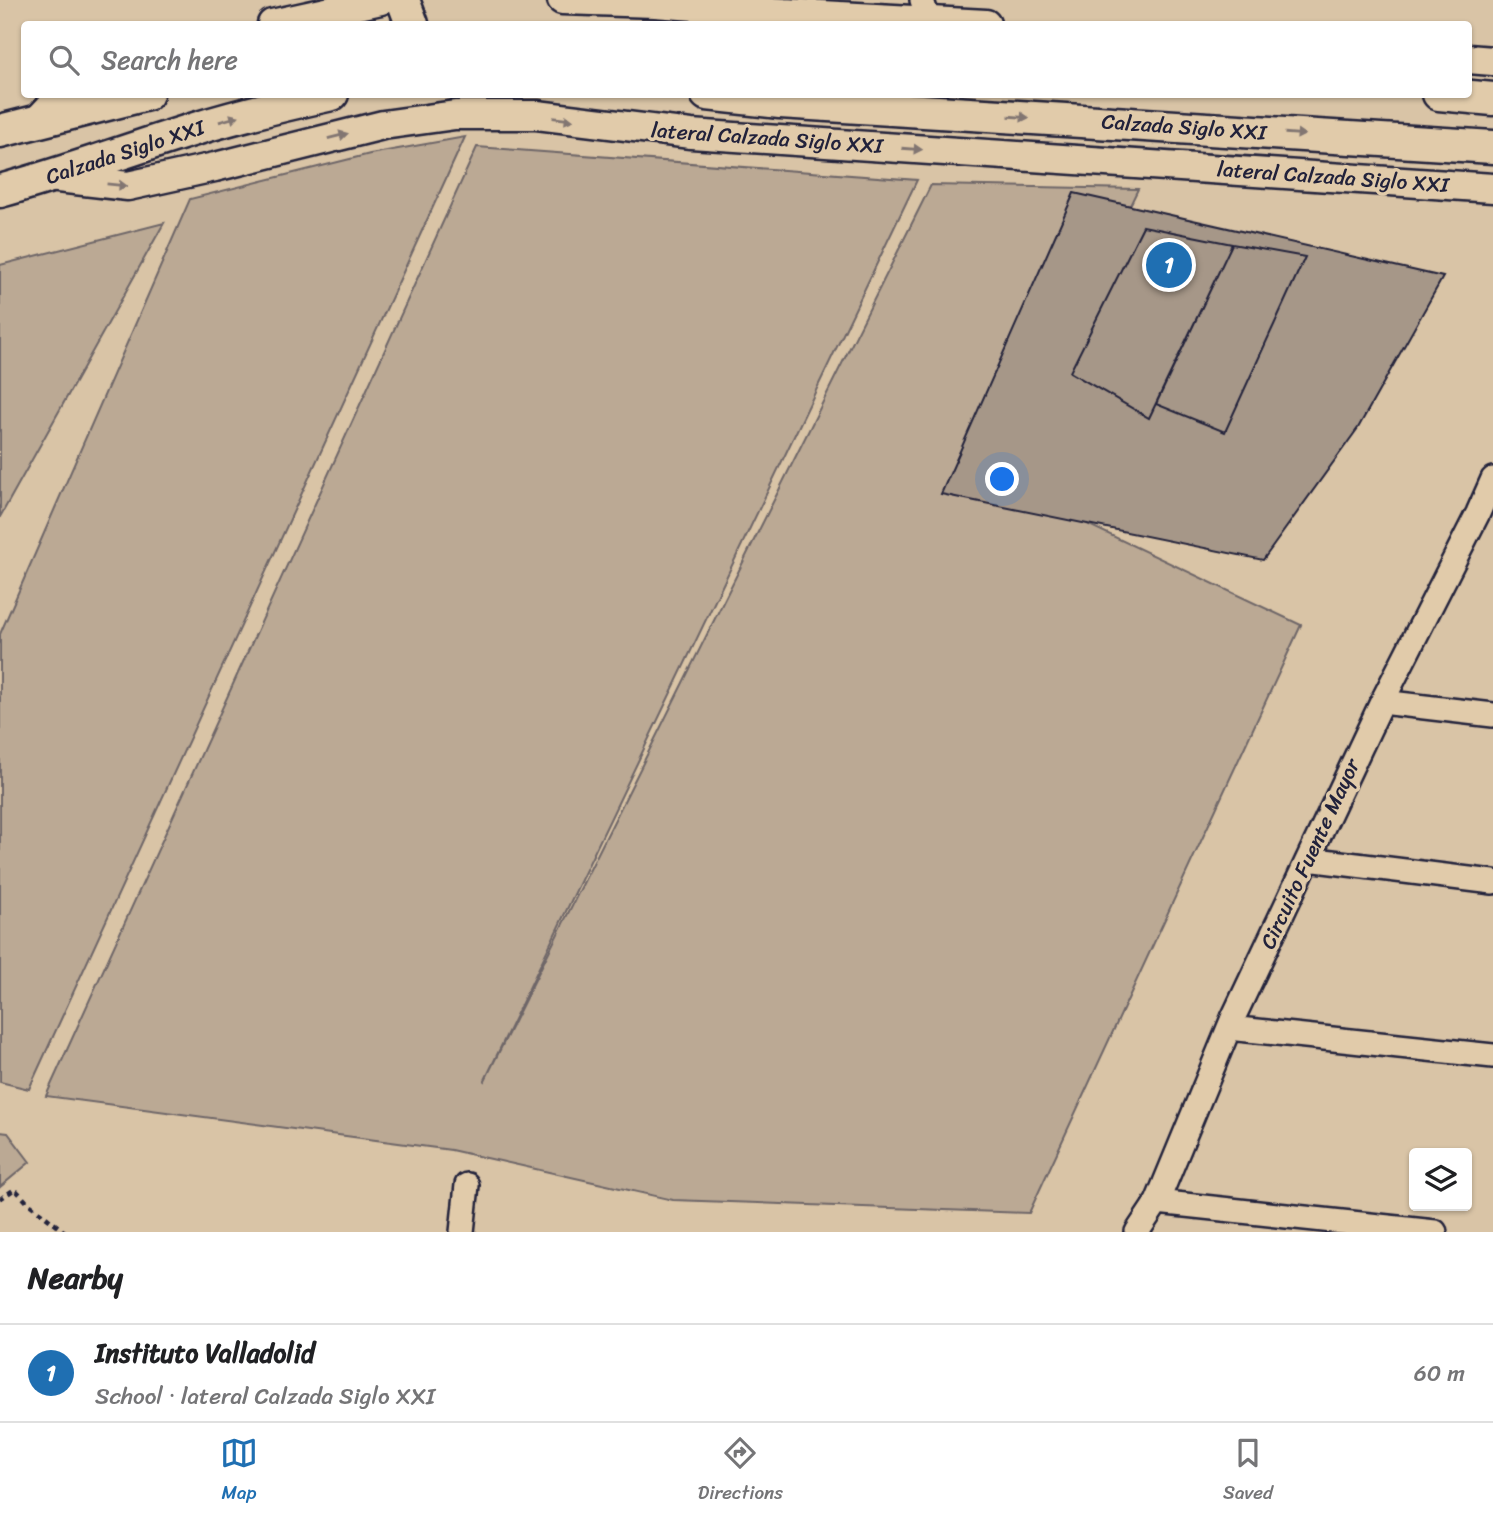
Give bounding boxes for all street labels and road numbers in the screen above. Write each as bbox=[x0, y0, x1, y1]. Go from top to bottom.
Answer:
street label: Calzada Siglo XXI bbox=[1100, 102, 1269, 152]
street label: Calzada Siglo XXI bbox=[41, 108, 211, 196]
street label: lateral Calzada Siglo XXI bbox=[650, 111, 886, 165]
street label: lateral Calzada Siglo XXI bbox=[1216, 150, 1452, 204]
street label: Circuito Fuente Mayor bbox=[1249, 751, 1371, 956]

